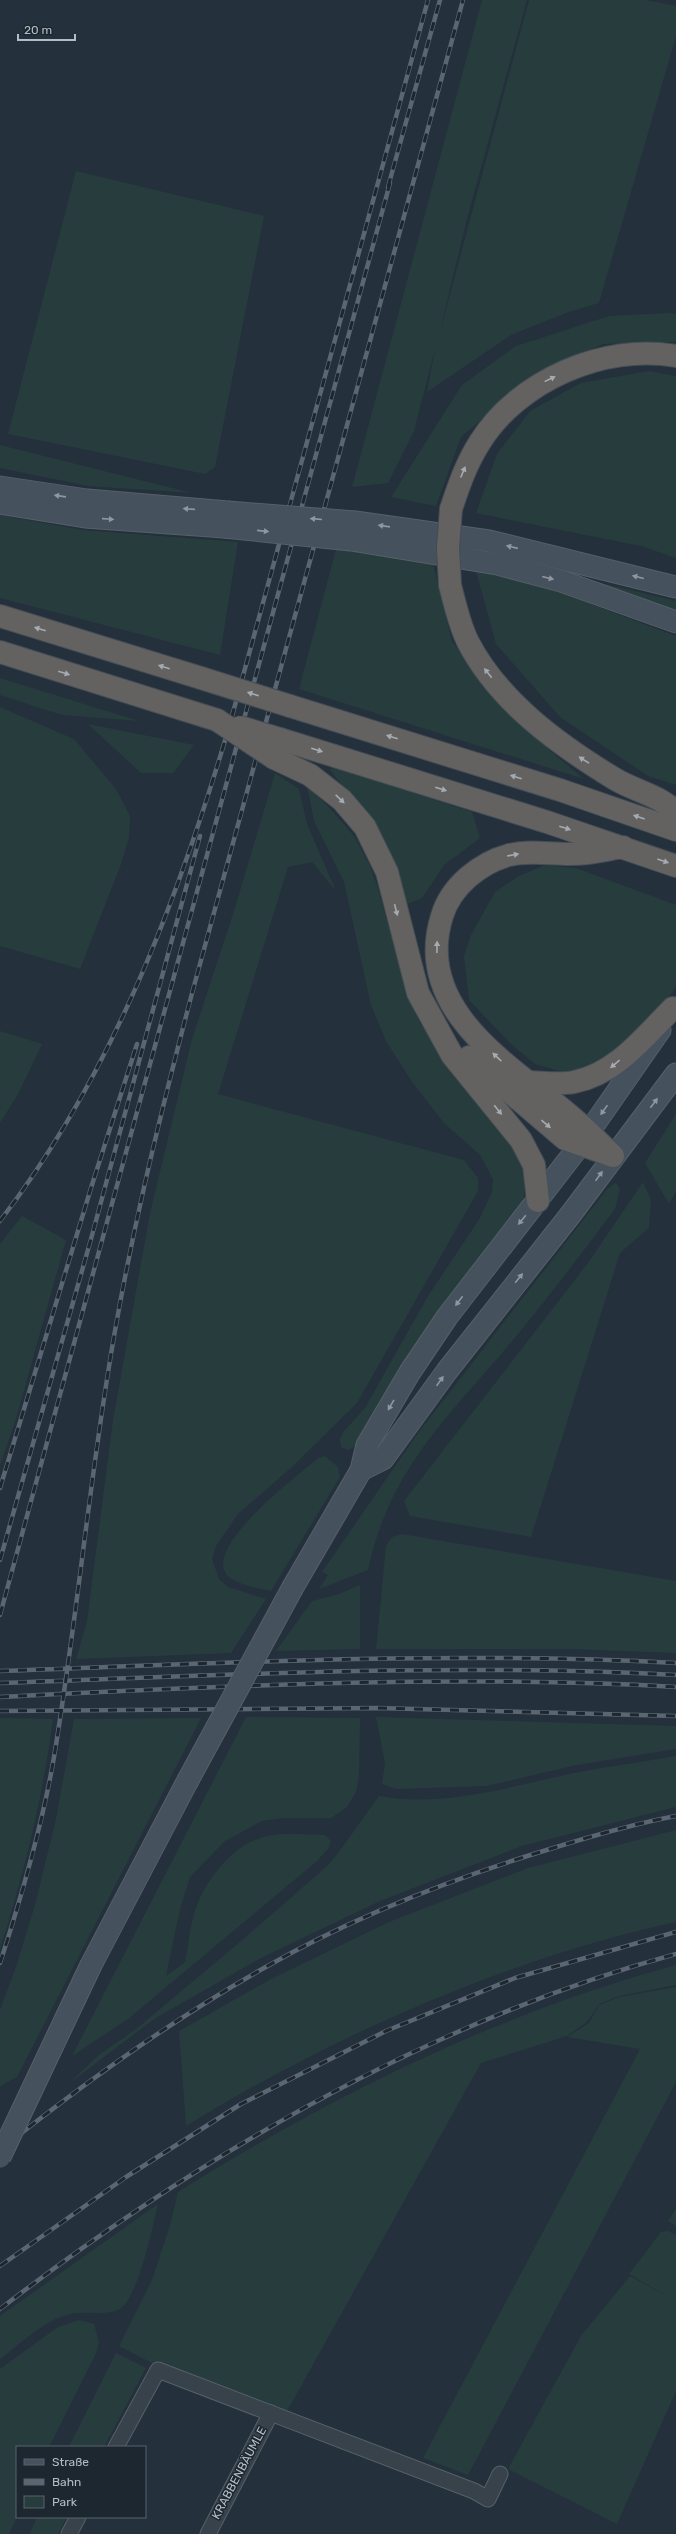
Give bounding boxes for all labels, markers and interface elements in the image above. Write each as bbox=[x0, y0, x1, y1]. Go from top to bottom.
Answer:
scale bar bbox=[18, 16, 75, 42]
text: 20 m bbox=[24, 23, 52, 37]
one-way arrow bbox=[544, 376, 556, 382]
one-way arrow bbox=[461, 466, 467, 478]
one-way arrow bbox=[54, 493, 66, 499]
one-way arrow bbox=[183, 506, 195, 513]
one-way arrow bbox=[102, 515, 114, 522]
one-way arrow bbox=[310, 516, 322, 523]
one-way arrow bbox=[378, 523, 390, 529]
one-way arrow bbox=[257, 528, 269, 535]
one-way arrow bbox=[506, 543, 518, 549]
one-way arrow bbox=[632, 573, 645, 579]
one-way arrow bbox=[542, 575, 555, 581]
one-way arrow bbox=[33, 625, 45, 631]
one-way arrow bbox=[157, 664, 169, 670]
one-way arrow bbox=[484, 668, 492, 679]
one-way arrow bbox=[58, 670, 70, 676]
one-way arrow bbox=[247, 691, 259, 697]
one-way arrow bbox=[385, 734, 397, 740]
one-way arrow bbox=[312, 747, 324, 753]
one-way arrow bbox=[579, 756, 589, 764]
one-way arrow bbox=[509, 773, 521, 779]
one-way arrow bbox=[436, 786, 448, 792]
one-way arrow bbox=[335, 795, 345, 804]
one-way arrow bbox=[633, 814, 645, 820]
one-way arrow bbox=[560, 825, 572, 831]
one-way arrow bbox=[507, 852, 519, 858]
one-way arrow bbox=[657, 858, 669, 864]
one-way arrow bbox=[394, 904, 400, 916]
one-way arrow bbox=[434, 940, 440, 953]
one-way arrow bbox=[492, 1052, 502, 1062]
one-way arrow bbox=[610, 1060, 620, 1069]
one-way arrow bbox=[650, 1097, 658, 1108]
one-way arrow bbox=[494, 1105, 503, 1116]
one-way arrow bbox=[600, 1105, 608, 1115]
one-way arrow bbox=[540, 1120, 551, 1129]
one-way arrow bbox=[595, 1170, 603, 1181]
one-way arrow bbox=[518, 1215, 527, 1226]
one-way arrow bbox=[515, 1273, 524, 1284]
one-way arrow bbox=[455, 1296, 463, 1307]
one-way arrow bbox=[436, 1376, 444, 1386]
one-way arrow bbox=[387, 1399, 394, 1411]
street label: KRABBENBÄUMLE bbox=[209, 2424, 269, 2522]
legend bbox=[16, 2446, 146, 2518]
text: Straße bbox=[52, 2455, 89, 2469]
text: Bahn bbox=[52, 2475, 81, 2489]
text: Park bbox=[52, 2495, 78, 2509]

